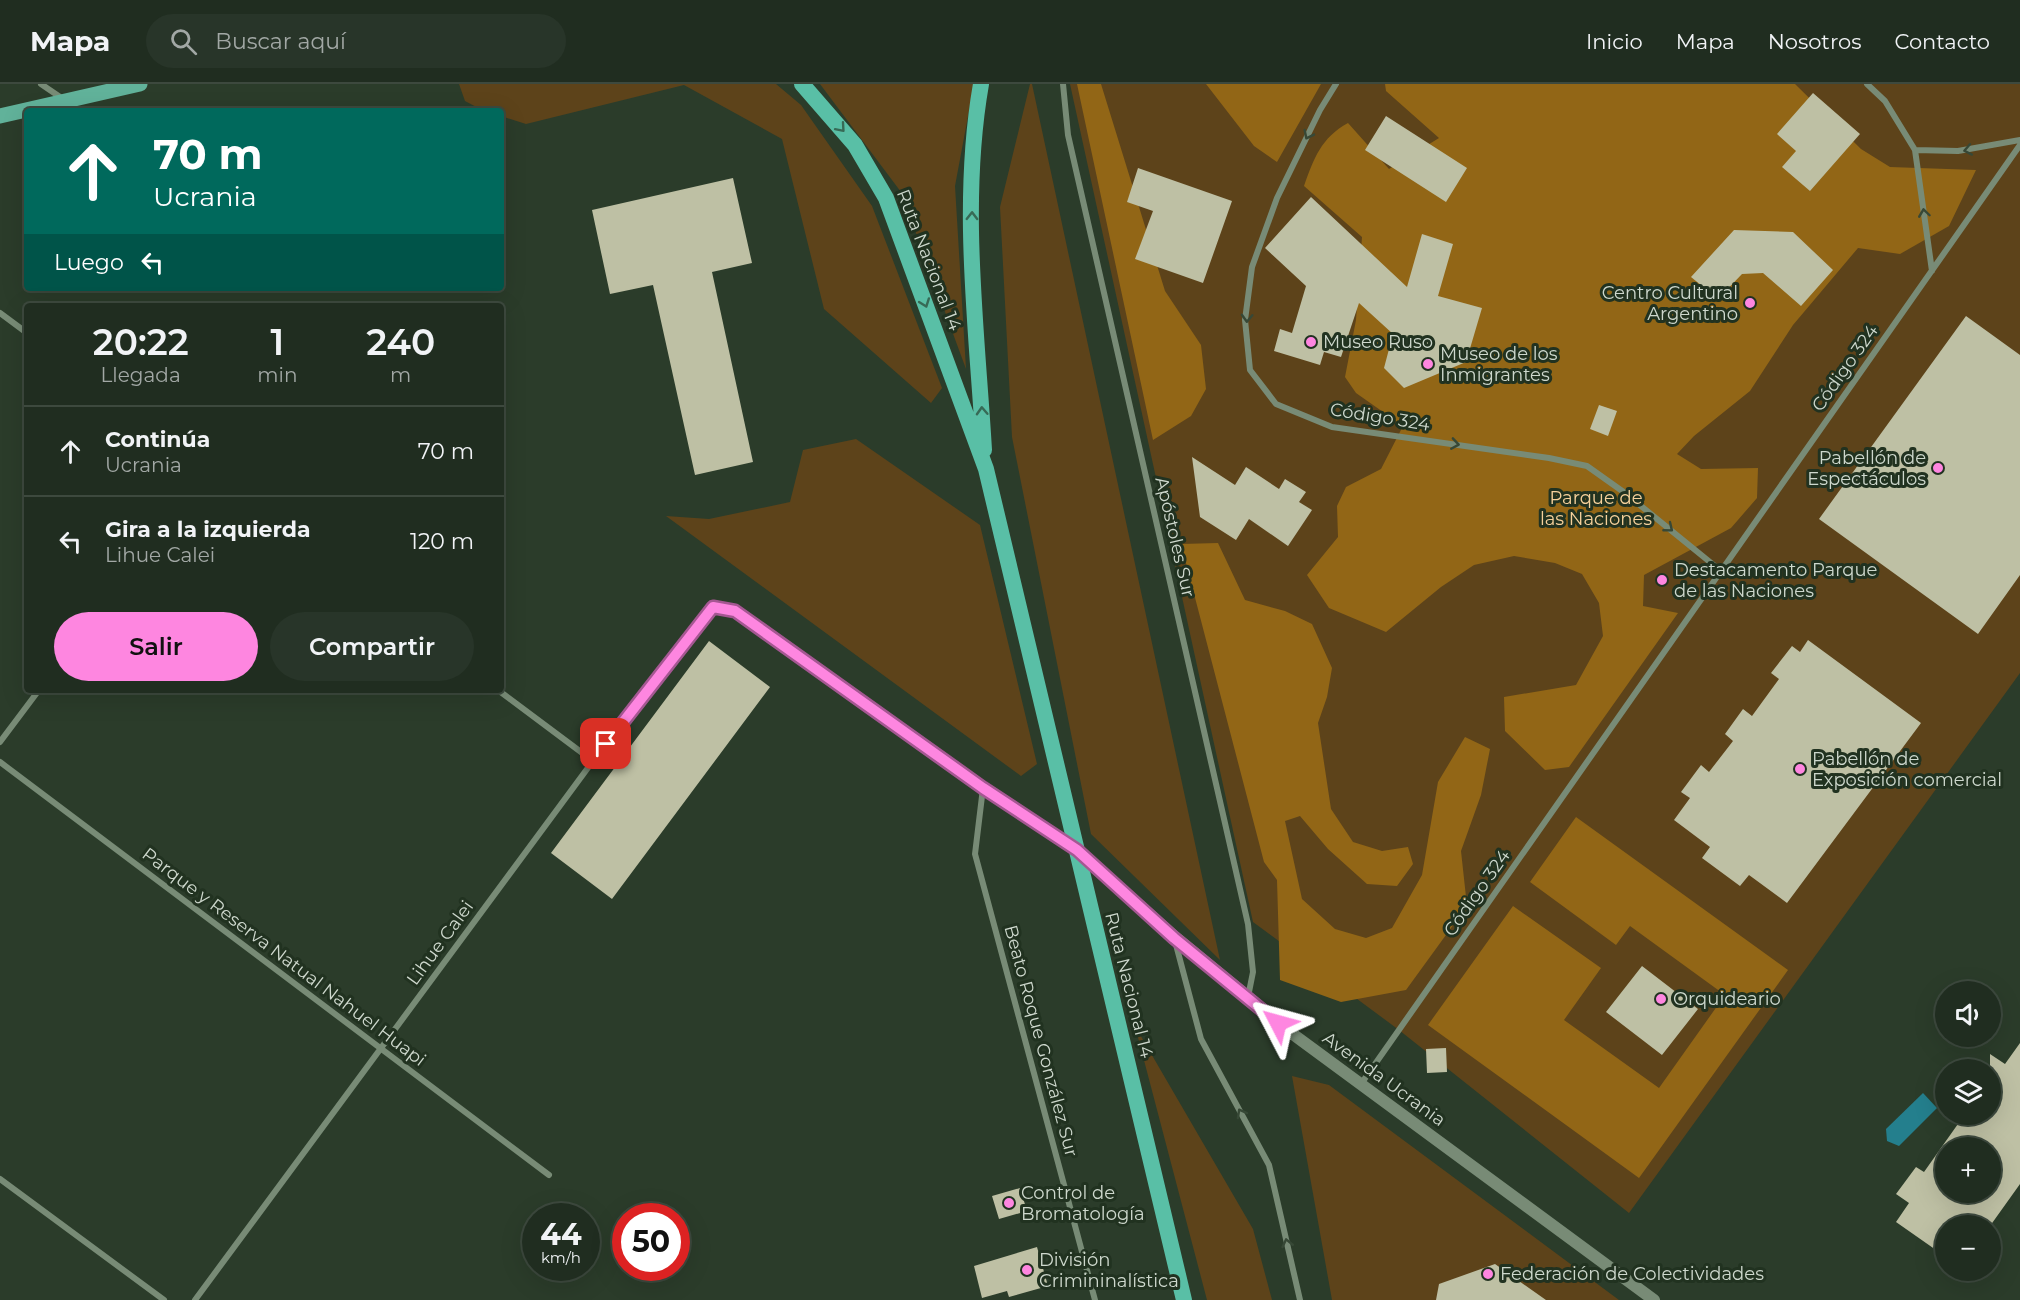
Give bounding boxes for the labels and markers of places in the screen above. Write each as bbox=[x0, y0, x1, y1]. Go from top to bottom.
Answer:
place label: Centro Cultural Argentino bbox=[1602, 282, 1738, 325]
marker: Centro Cultural Argentino bbox=[1743, 296, 1757, 310]
place label: Museo Ruso bbox=[1323, 331, 1433, 353]
marker: Museo Ruso bbox=[1304, 335, 1318, 349]
place label: Museo de los Inmigrantes bbox=[1440, 343, 1558, 386]
marker: Museo de los Inmigrantes bbox=[1421, 357, 1435, 371]
place label: Pabellón de Espectáculos bbox=[1807, 447, 1926, 490]
marker: Pabellón de Espectáculos bbox=[1931, 461, 1945, 475]
place label: Destacamento Parque de las Naciones bbox=[1674, 559, 1878, 602]
marker: Destacamento Parque de las Naciones bbox=[1655, 573, 1669, 587]
pin bbox=[580, 718, 631, 769]
place label: Pabellón de Exposición comercial bbox=[1812, 748, 2002, 791]
marker: Pabellón de Exposición comercial bbox=[1793, 762, 1807, 776]
place label: Orquideario bbox=[1673, 988, 1781, 1010]
marker: Orquideario bbox=[1654, 992, 1668, 1006]
place label: Control de Bromatología bbox=[1021, 1182, 1145, 1225]
marker: Control de Bromatología bbox=[1002, 1196, 1016, 1210]
place label: División Crimininalística bbox=[1039, 1249, 1179, 1292]
marker: División Crimininalística bbox=[1020, 1263, 1034, 1277]
place label: Federación de Colectividades bbox=[1500, 1263, 1764, 1285]
marker: Federación de Colectividades bbox=[1481, 1267, 1495, 1281]

